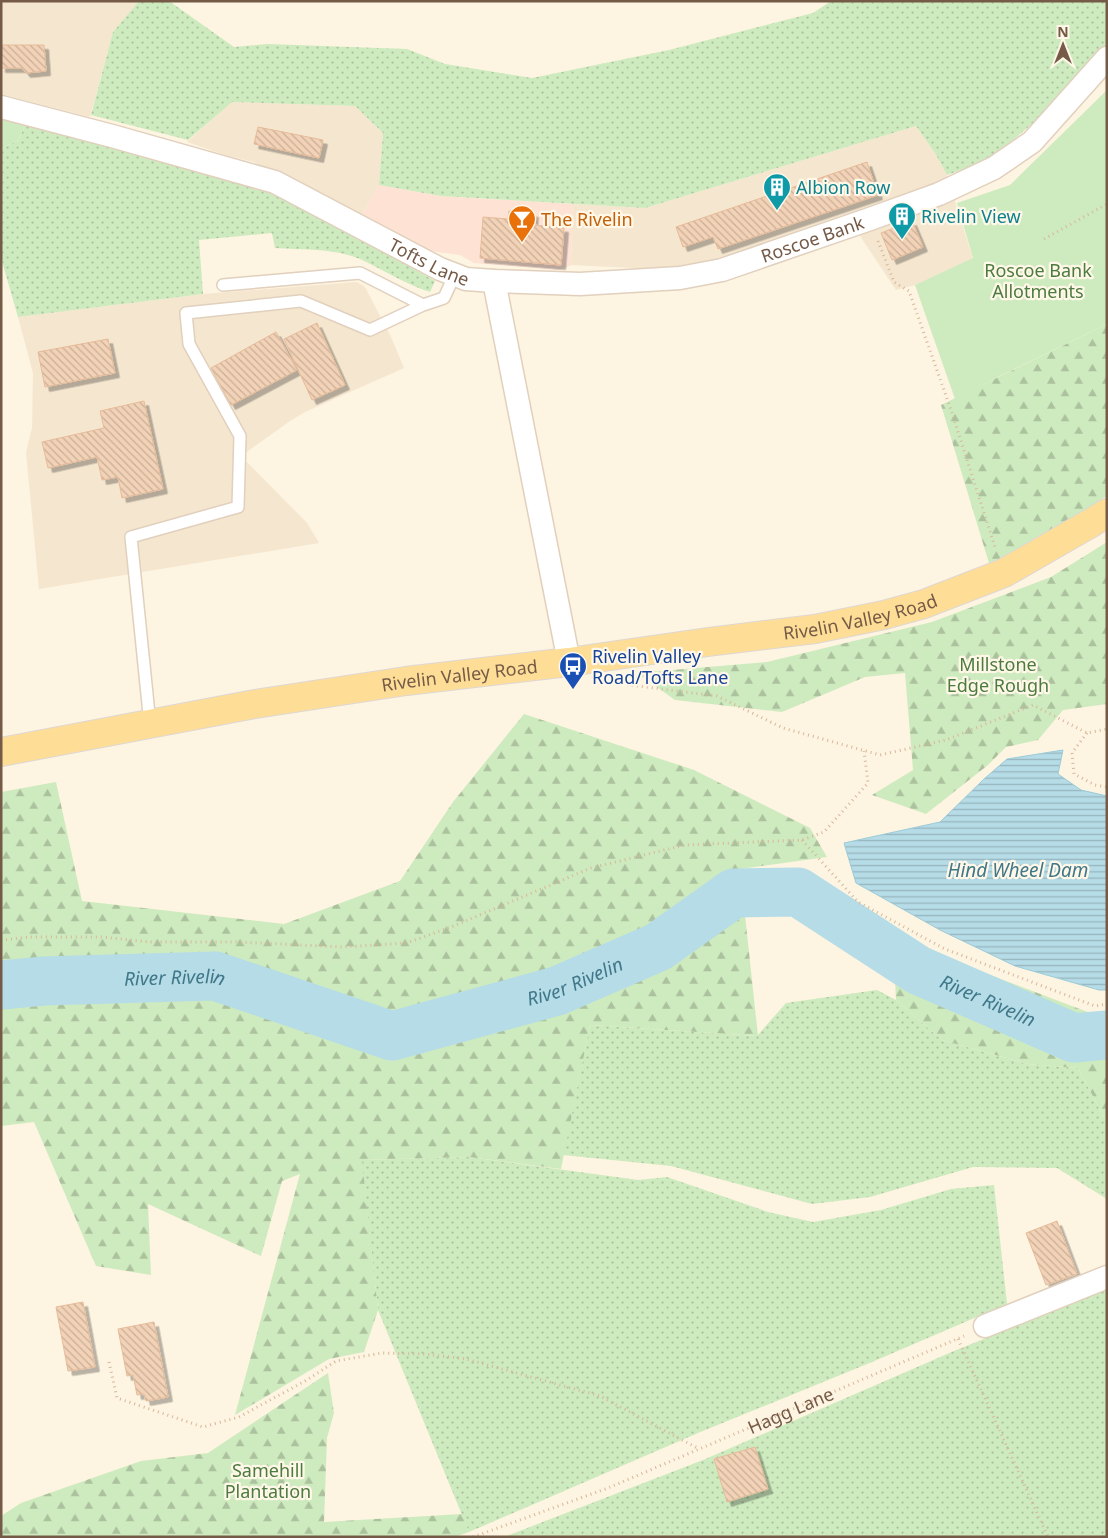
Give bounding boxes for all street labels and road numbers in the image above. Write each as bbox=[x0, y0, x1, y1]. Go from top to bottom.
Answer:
street label: Roscoe Bank bbox=[757, 210, 867, 268]
street label: Tofts Lane bbox=[385, 232, 473, 291]
street label: Rivelin Valley Road bbox=[782, 588, 941, 645]
street label: Rivelin Valley Road bbox=[380, 654, 539, 697]
street label: Hagg Lane bbox=[744, 1381, 837, 1439]

